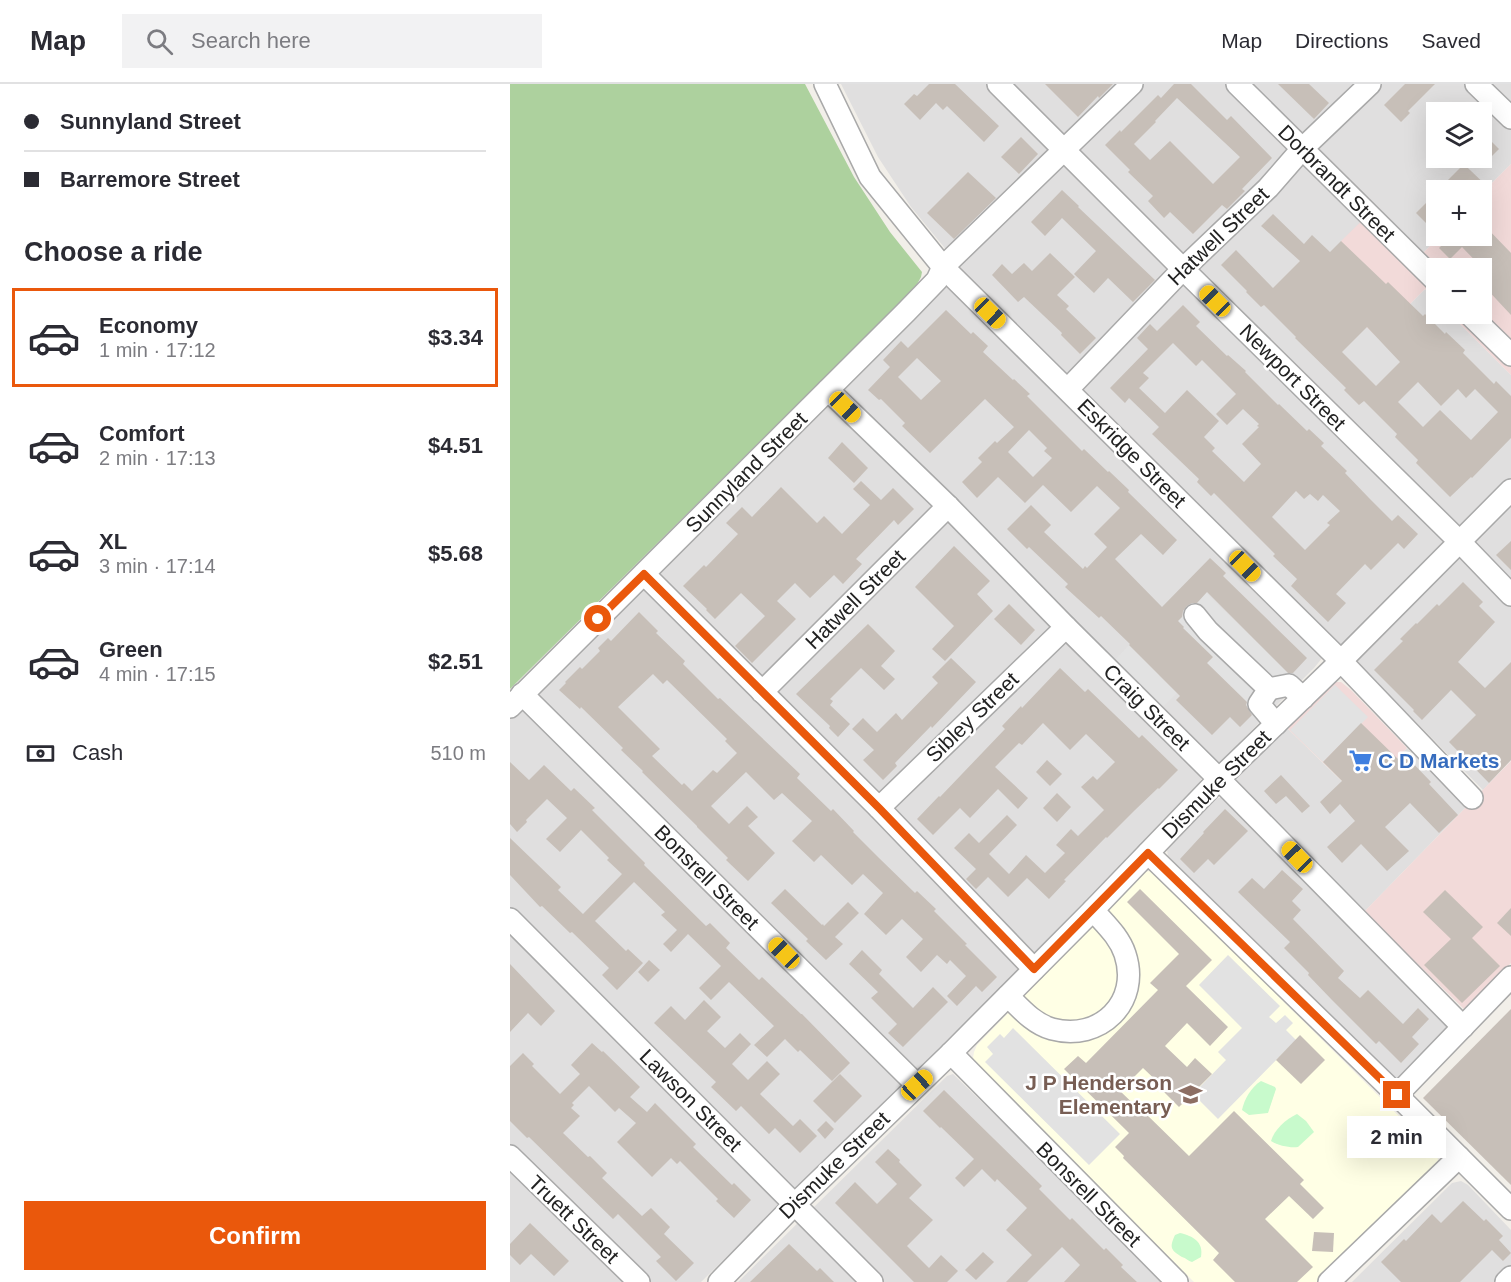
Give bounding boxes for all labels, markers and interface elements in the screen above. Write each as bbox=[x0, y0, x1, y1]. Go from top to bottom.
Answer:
search box bbox=[122, 14, 542, 68]
text: Map bbox=[30, 25, 86, 56]
icon: search bbox=[143, 25, 176, 58]
text: Search here bbox=[191, 28, 311, 53]
text: Map bbox=[1221, 29, 1262, 52]
text: Directions bbox=[1295, 29, 1388, 52]
text: Saved bbox=[1421, 29, 1481, 52]
map controls bbox=[1426, 102, 1492, 324]
button: layers bbox=[1426, 102, 1492, 168]
text: Sunnyland Street bbox=[60, 109, 241, 134]
street label: Dorbrandt Street bbox=[1274, 120, 1400, 246]
text: Barremore Street bbox=[60, 167, 240, 192]
button: + bbox=[1426, 180, 1492, 246]
street label: Hatwell Street bbox=[1163, 182, 1273, 290]
text: Choose a ride bbox=[24, 237, 203, 267]
button: − bbox=[1426, 258, 1492, 324]
car bbox=[1196, 282, 1234, 320]
car bbox=[971, 294, 1009, 332]
icon: car bbox=[27, 311, 81, 365]
text: Economy bbox=[99, 313, 198, 338]
street label: Newport Street bbox=[1235, 319, 1351, 435]
text: $3.34 bbox=[428, 325, 483, 350]
text: 1 min · 17:12 bbox=[99, 339, 216, 361]
car bbox=[826, 388, 864, 426]
street label: Eskridge Street bbox=[1073, 394, 1191, 512]
street label: Sunnyland Street bbox=[681, 407, 811, 537]
icon: car bbox=[27, 419, 81, 473]
text: Comfort bbox=[99, 421, 185, 446]
text: $4.51 bbox=[428, 433, 483, 458]
text: 2 min · 17:13 bbox=[99, 447, 216, 469]
icon: car bbox=[27, 527, 81, 581]
text: XL bbox=[99, 529, 127, 554]
text: $5.68 bbox=[428, 541, 483, 566]
street label: Hatwell Street bbox=[801, 545, 909, 653]
car bbox=[1226, 547, 1264, 585]
text: 3 min · 17:14 bbox=[99, 555, 216, 577]
route start bbox=[584, 605, 611, 632]
icon: car bbox=[27, 635, 81, 689]
text: Green bbox=[99, 637, 163, 662]
text: $2.51 bbox=[428, 649, 483, 674]
street label: Craig Street bbox=[1099, 659, 1195, 755]
text: 4 min · 17:15 bbox=[99, 663, 216, 685]
street label: Sibley Street bbox=[921, 667, 1023, 767]
street label: Dismuke Street bbox=[1157, 725, 1275, 843]
icon: cash bbox=[24, 737, 57, 770]
text: Cash bbox=[72, 740, 123, 765]
text: 510 m bbox=[430, 742, 486, 764]
supermarket icon: C D Markets bbox=[1347, 747, 1373, 773]
place label: C D Markets bbox=[1378, 749, 1499, 772]
street label: Bonsrell Street bbox=[650, 820, 764, 934]
car bbox=[1278, 838, 1316, 876]
car bbox=[765, 934, 803, 972]
street label: Lawson Street bbox=[635, 1044, 747, 1156]
car bbox=[898, 1066, 936, 1104]
place label: J P Henderson Elementary bbox=[1025, 1071, 1172, 1118]
school or university icon: J P Henderson Elementary bbox=[1177, 1081, 1203, 1107]
route end bbox=[1383, 1081, 1410, 1108]
street label: Dismuke Street bbox=[774, 1107, 894, 1223]
callout: 2 min bbox=[1348, 1116, 1446, 1158]
text: 2 min bbox=[1370, 1126, 1423, 1148]
street label: Bonsrell Street bbox=[1032, 1137, 1146, 1251]
street label: Truett Street bbox=[524, 1170, 624, 1268]
button: Confirm bbox=[24, 1201, 486, 1270]

